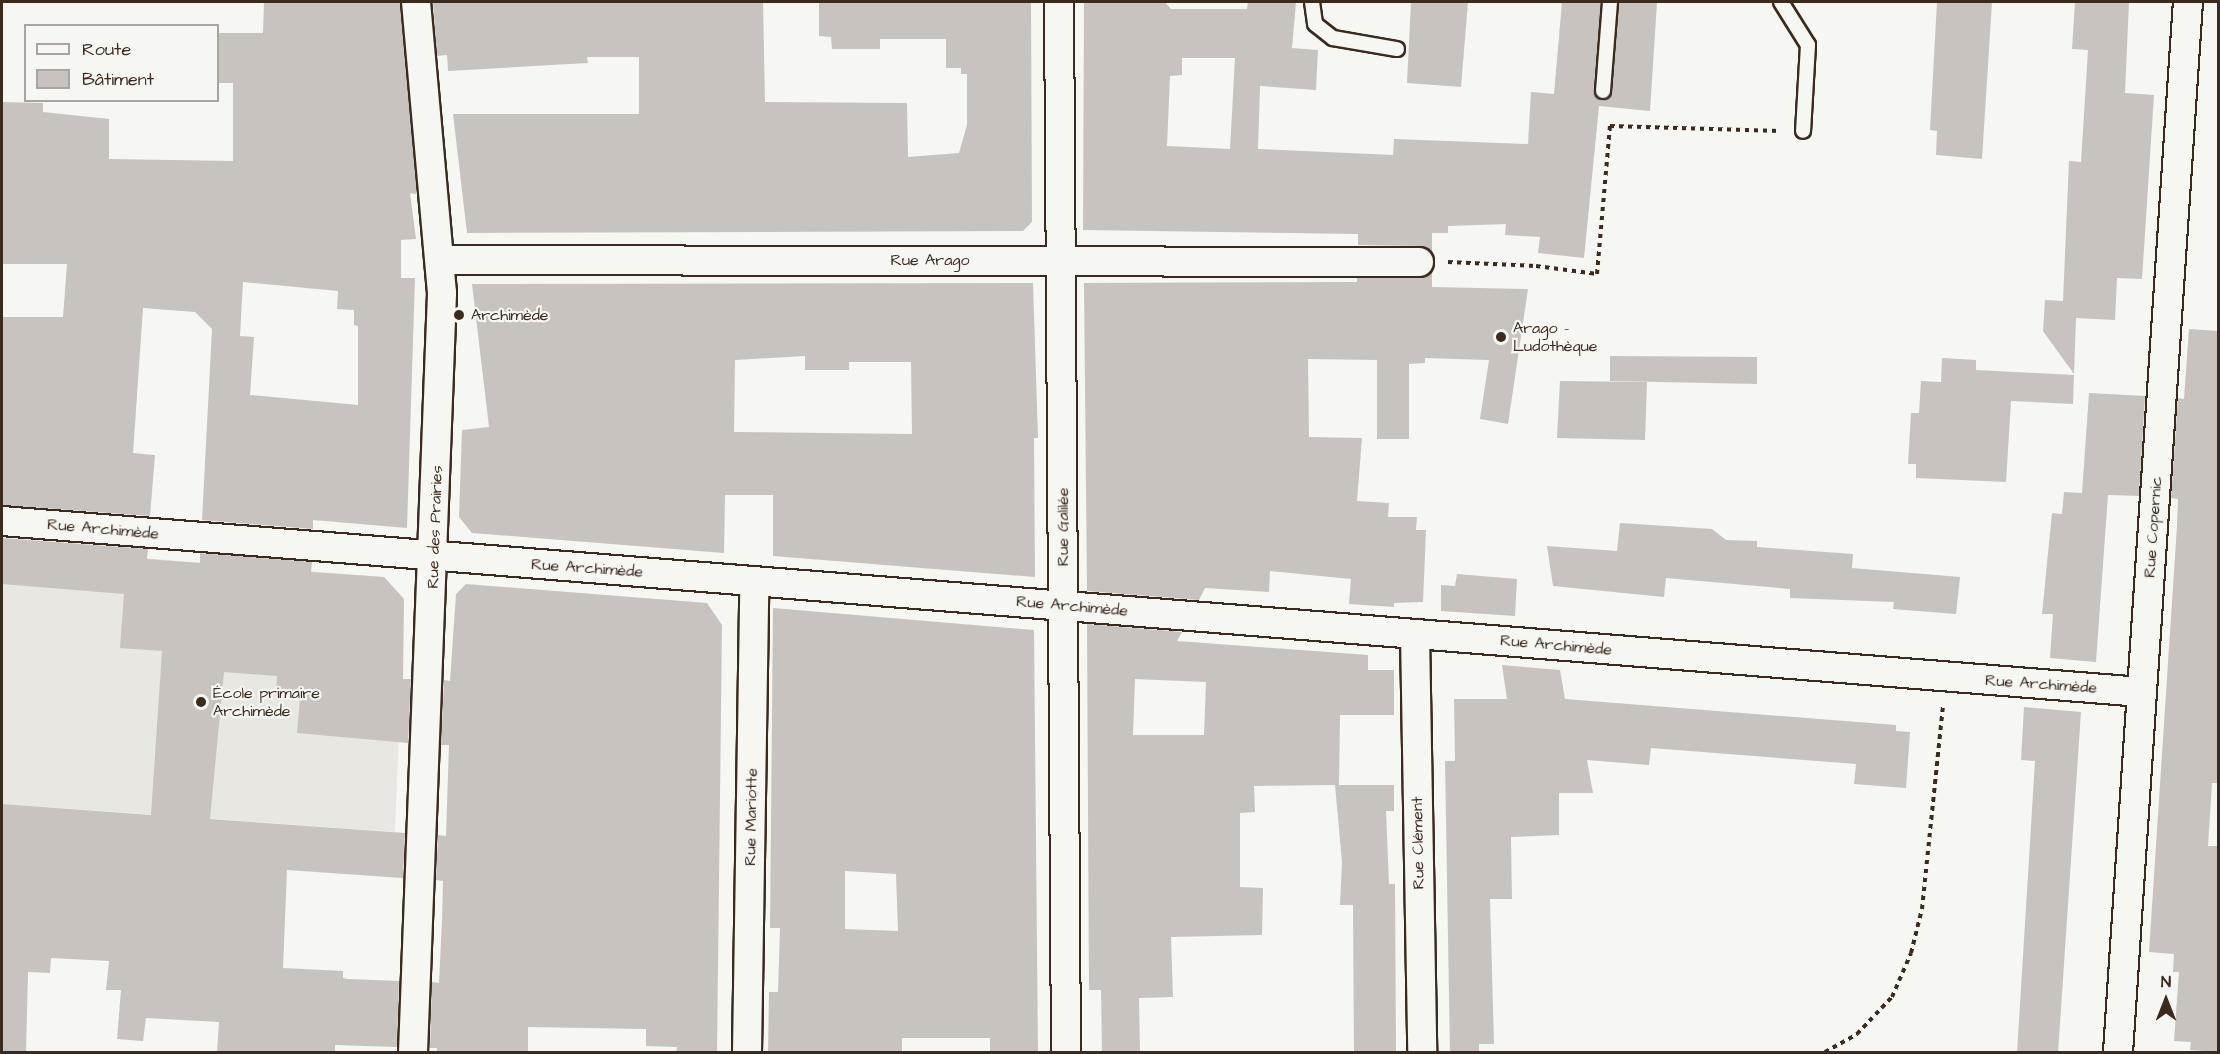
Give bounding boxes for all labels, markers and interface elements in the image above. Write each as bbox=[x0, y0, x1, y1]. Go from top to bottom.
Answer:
legend bbox=[24, 24, 219, 102]
text: Route bbox=[82, 37, 131, 62]
text: Bâtiment bbox=[82, 67, 154, 92]
street label: Rue Arago bbox=[890, 250, 970, 270]
place label: Archimède bbox=[471, 305, 549, 325]
marker: Archimède bbox=[452, 308, 466, 322]
place label: Arago - Ludothèque bbox=[1513, 318, 1597, 356]
marker: Arago - Ludothèque bbox=[1494, 330, 1508, 344]
street label: Rue des Prairies bbox=[423, 465, 447, 589]
street label: Rue Copernic bbox=[2140, 476, 2166, 578]
street label: Rue Galilée bbox=[1053, 488, 1073, 566]
street label: Rue Archimède bbox=[46, 515, 160, 543]
street label: Rue Archimède bbox=[530, 555, 644, 581]
street label: Rue Archimède bbox=[1015, 592, 1129, 620]
street label: Rue Archimède bbox=[1499, 631, 1613, 659]
street label: Rue Archimède bbox=[1984, 671, 2098, 697]
place label: École primaire Archimède bbox=[213, 683, 320, 721]
marker: École primaire Archimède bbox=[194, 695, 208, 709]
street label: Rue Mariotte bbox=[741, 768, 761, 866]
street label: Rue Clément bbox=[1408, 797, 1428, 889]
north arrow bbox=[2136, 970, 2196, 1030]
text: N bbox=[2161, 971, 2171, 993]

